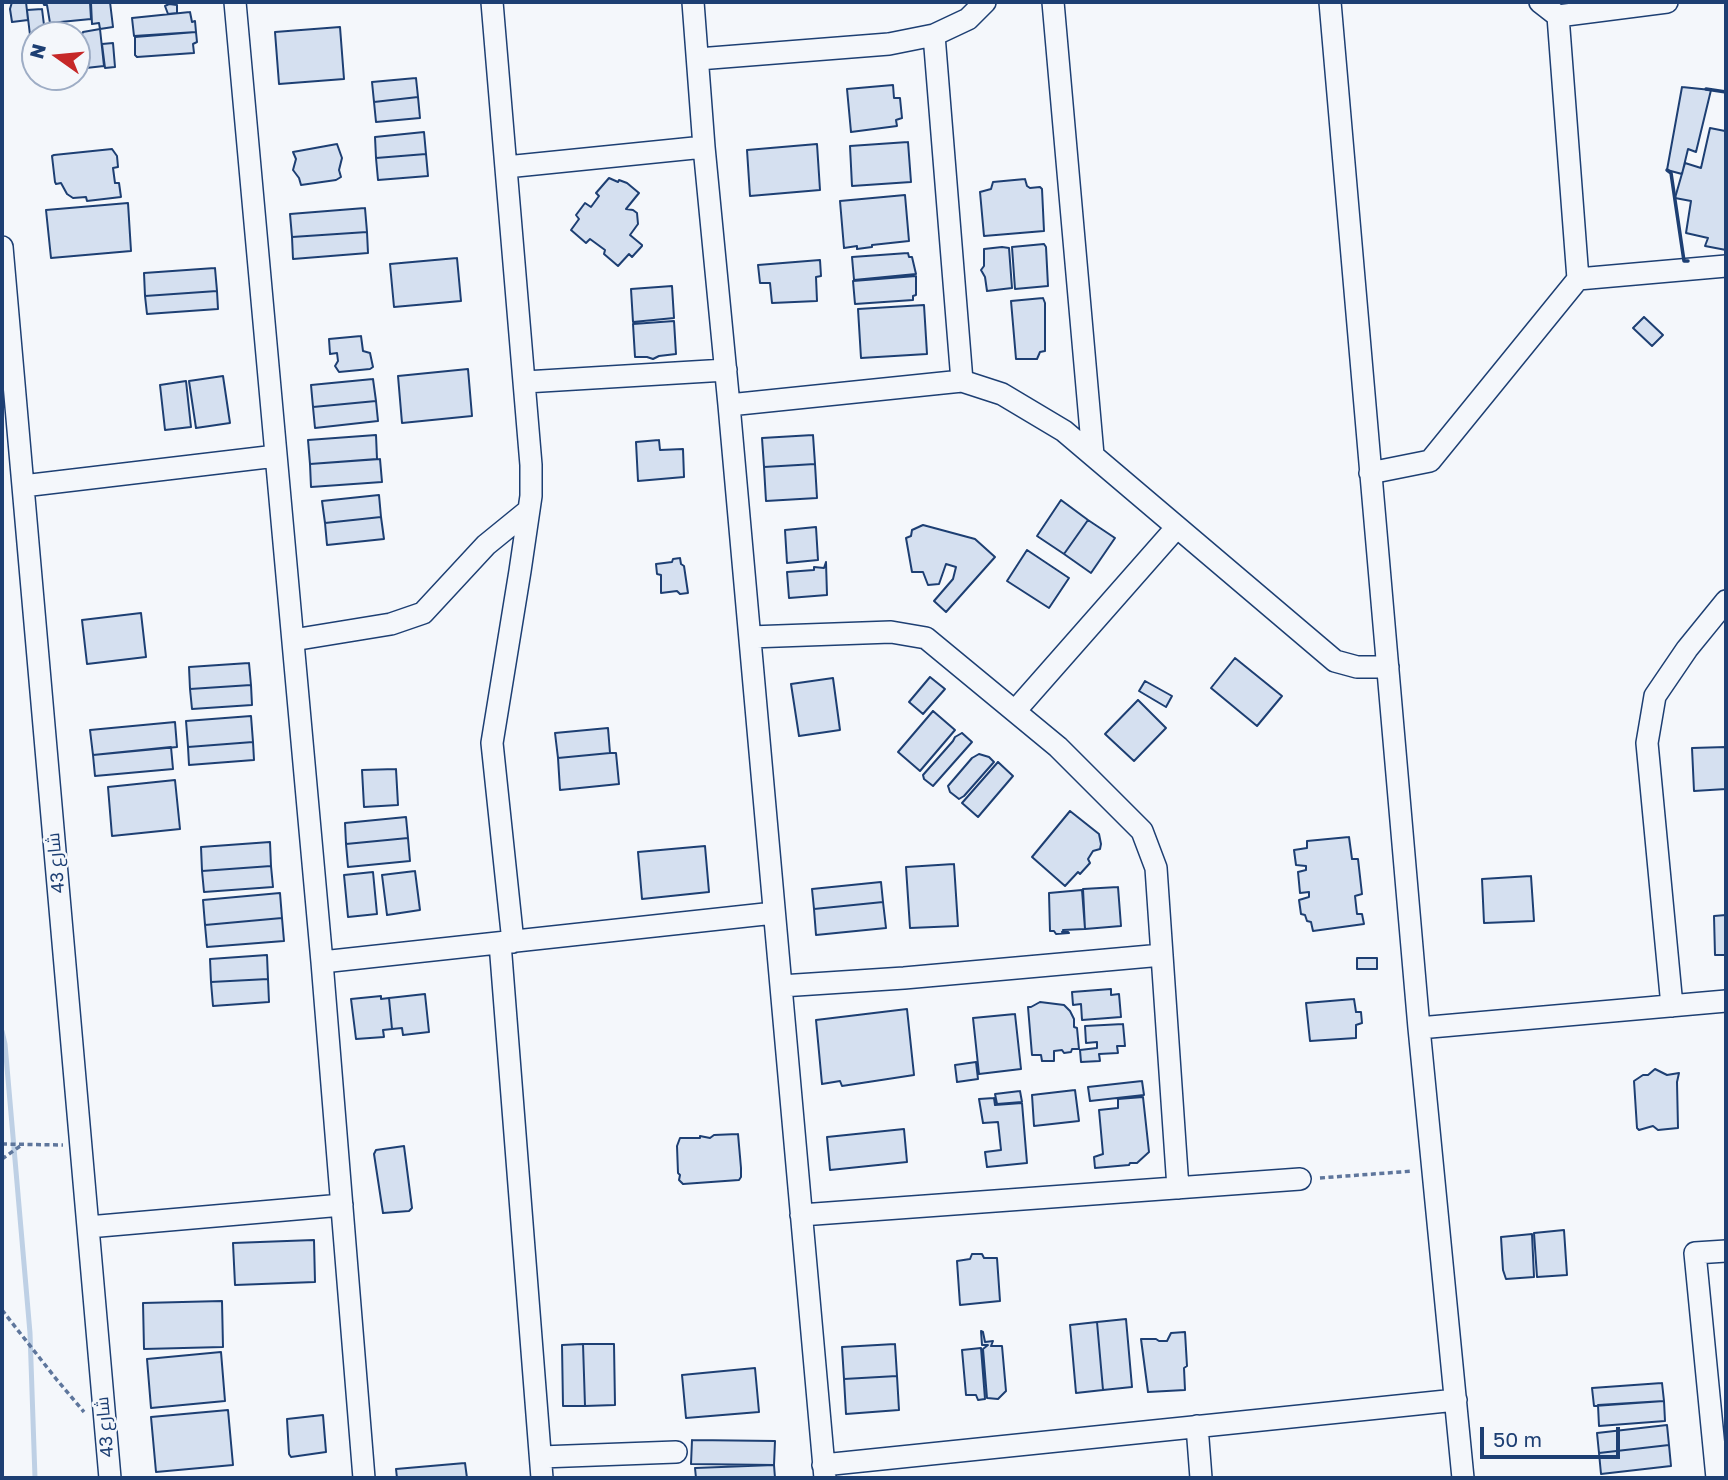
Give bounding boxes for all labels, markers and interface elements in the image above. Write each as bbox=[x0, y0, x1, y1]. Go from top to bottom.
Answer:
north arrow bbox=[21, 21, 91, 91]
text: N bbox=[24, 41, 50, 61]
street label: شارع 43 bbox=[43, 832, 69, 894]
street label: شارع 43 bbox=[92, 1396, 118, 1458]
scale bar bbox=[1483, 1414, 1623, 1458]
text: 50 m bbox=[1493, 1426, 1542, 1452]

